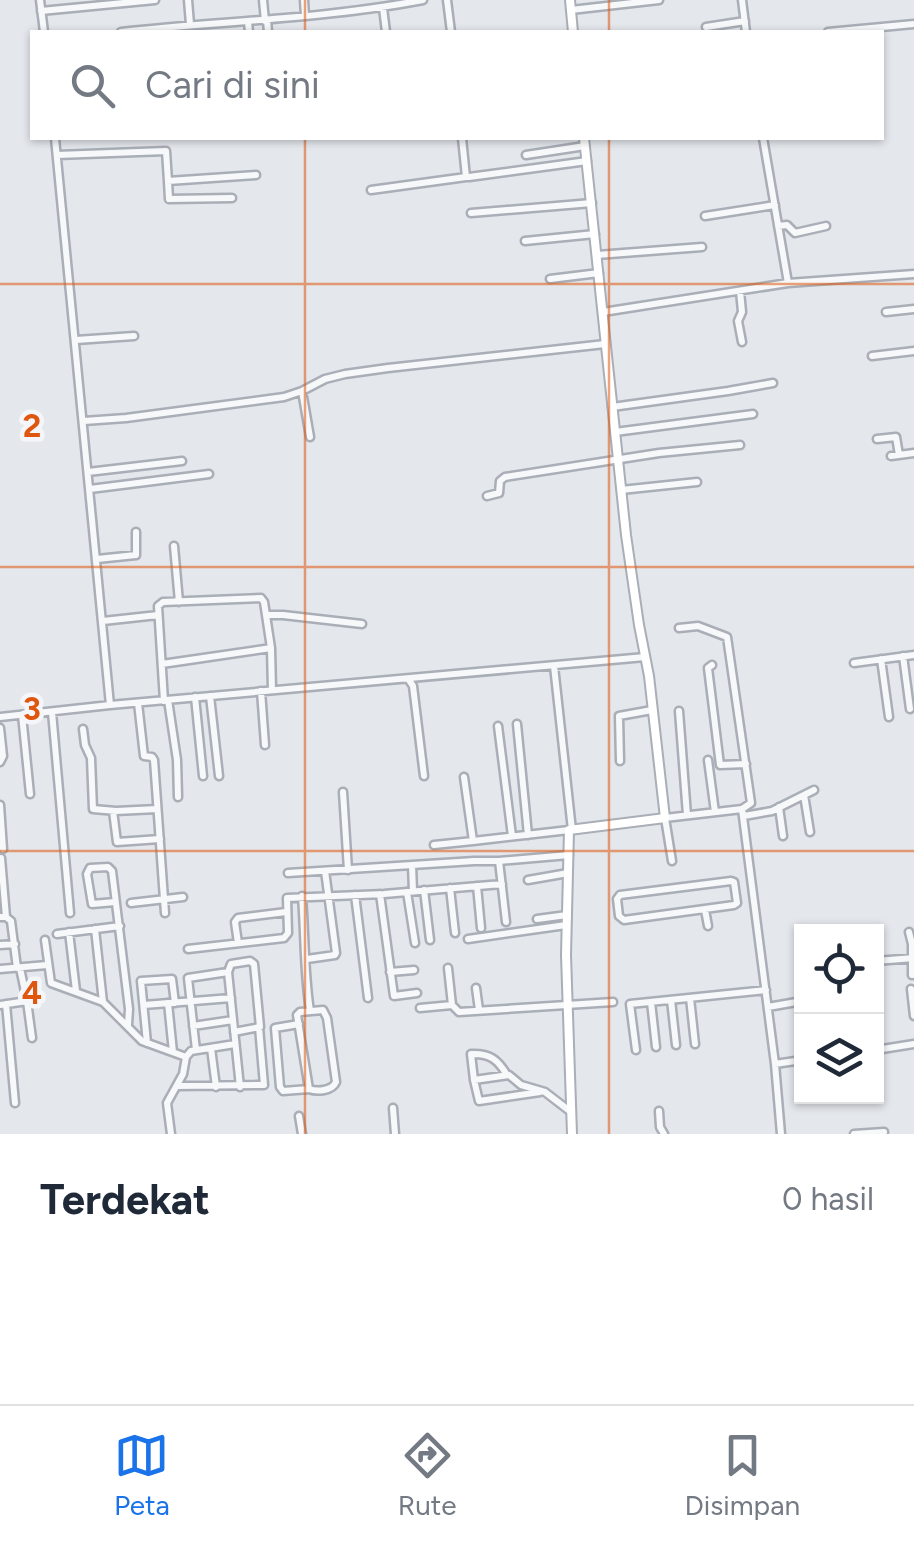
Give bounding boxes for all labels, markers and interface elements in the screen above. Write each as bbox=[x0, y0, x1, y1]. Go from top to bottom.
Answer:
search box bbox=[30, 30, 884, 140]
icon: search bbox=[65, 58, 120, 113]
text: Cari di sini bbox=[145, 62, 320, 108]
text: 2 bbox=[23, 407, 41, 445]
text: 3 bbox=[23, 690, 41, 728]
map controls bbox=[794, 924, 884, 1104]
button: locate bbox=[794, 924, 884, 1014]
text: 4 bbox=[22, 974, 42, 1012]
button: layers bbox=[794, 1014, 884, 1104]
text: Terdekat bbox=[40, 1174, 210, 1225]
text: 0 hasil bbox=[782, 1180, 874, 1218]
tab: Peta bbox=[114, 1428, 170, 1522]
tab: Rute bbox=[398, 1428, 457, 1522]
tab: Disimpan bbox=[684, 1428, 800, 1522]

